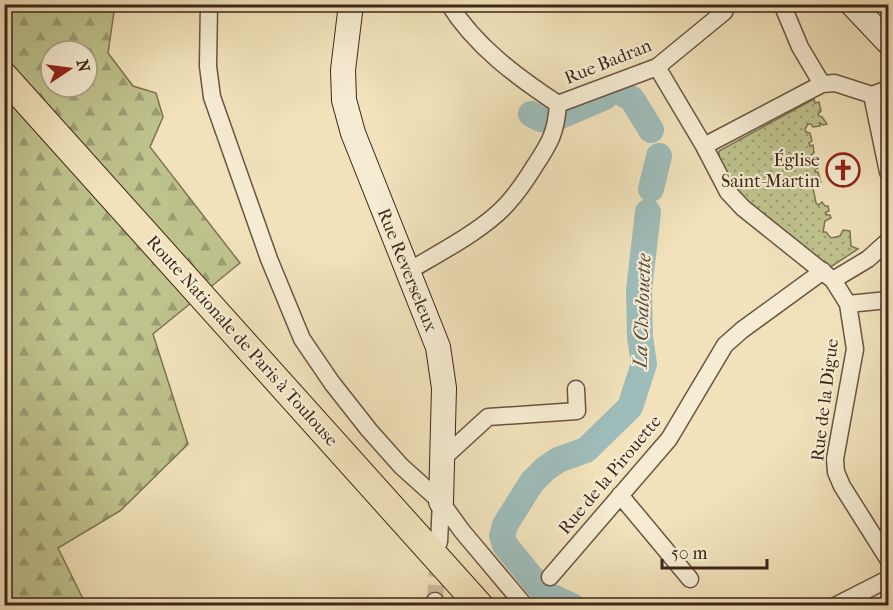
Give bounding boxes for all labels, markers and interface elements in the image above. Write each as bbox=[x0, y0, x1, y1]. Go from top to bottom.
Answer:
street label: Rue Badran bbox=[561, 35, 655, 89]
north arrow bbox=[39, 39, 99, 99]
text: N bbox=[73, 58, 94, 75]
place label: Église Saint-Martin bbox=[721, 149, 821, 192]
church icon: Église Saint-Martin bbox=[825, 152, 861, 188]
street label: Rue Reverseleux bbox=[373, 205, 442, 335]
street label: Route Nationale de Paris à Toulouse bbox=[142, 231, 342, 451]
water label: La Chalouette bbox=[628, 252, 656, 371]
street label: Rue de la Digue bbox=[807, 337, 843, 462]
street label: Rue de la Pirouette bbox=[554, 411, 666, 539]
scale bar bbox=[662, 532, 767, 570]
text: 50 m bbox=[671, 543, 708, 564]

